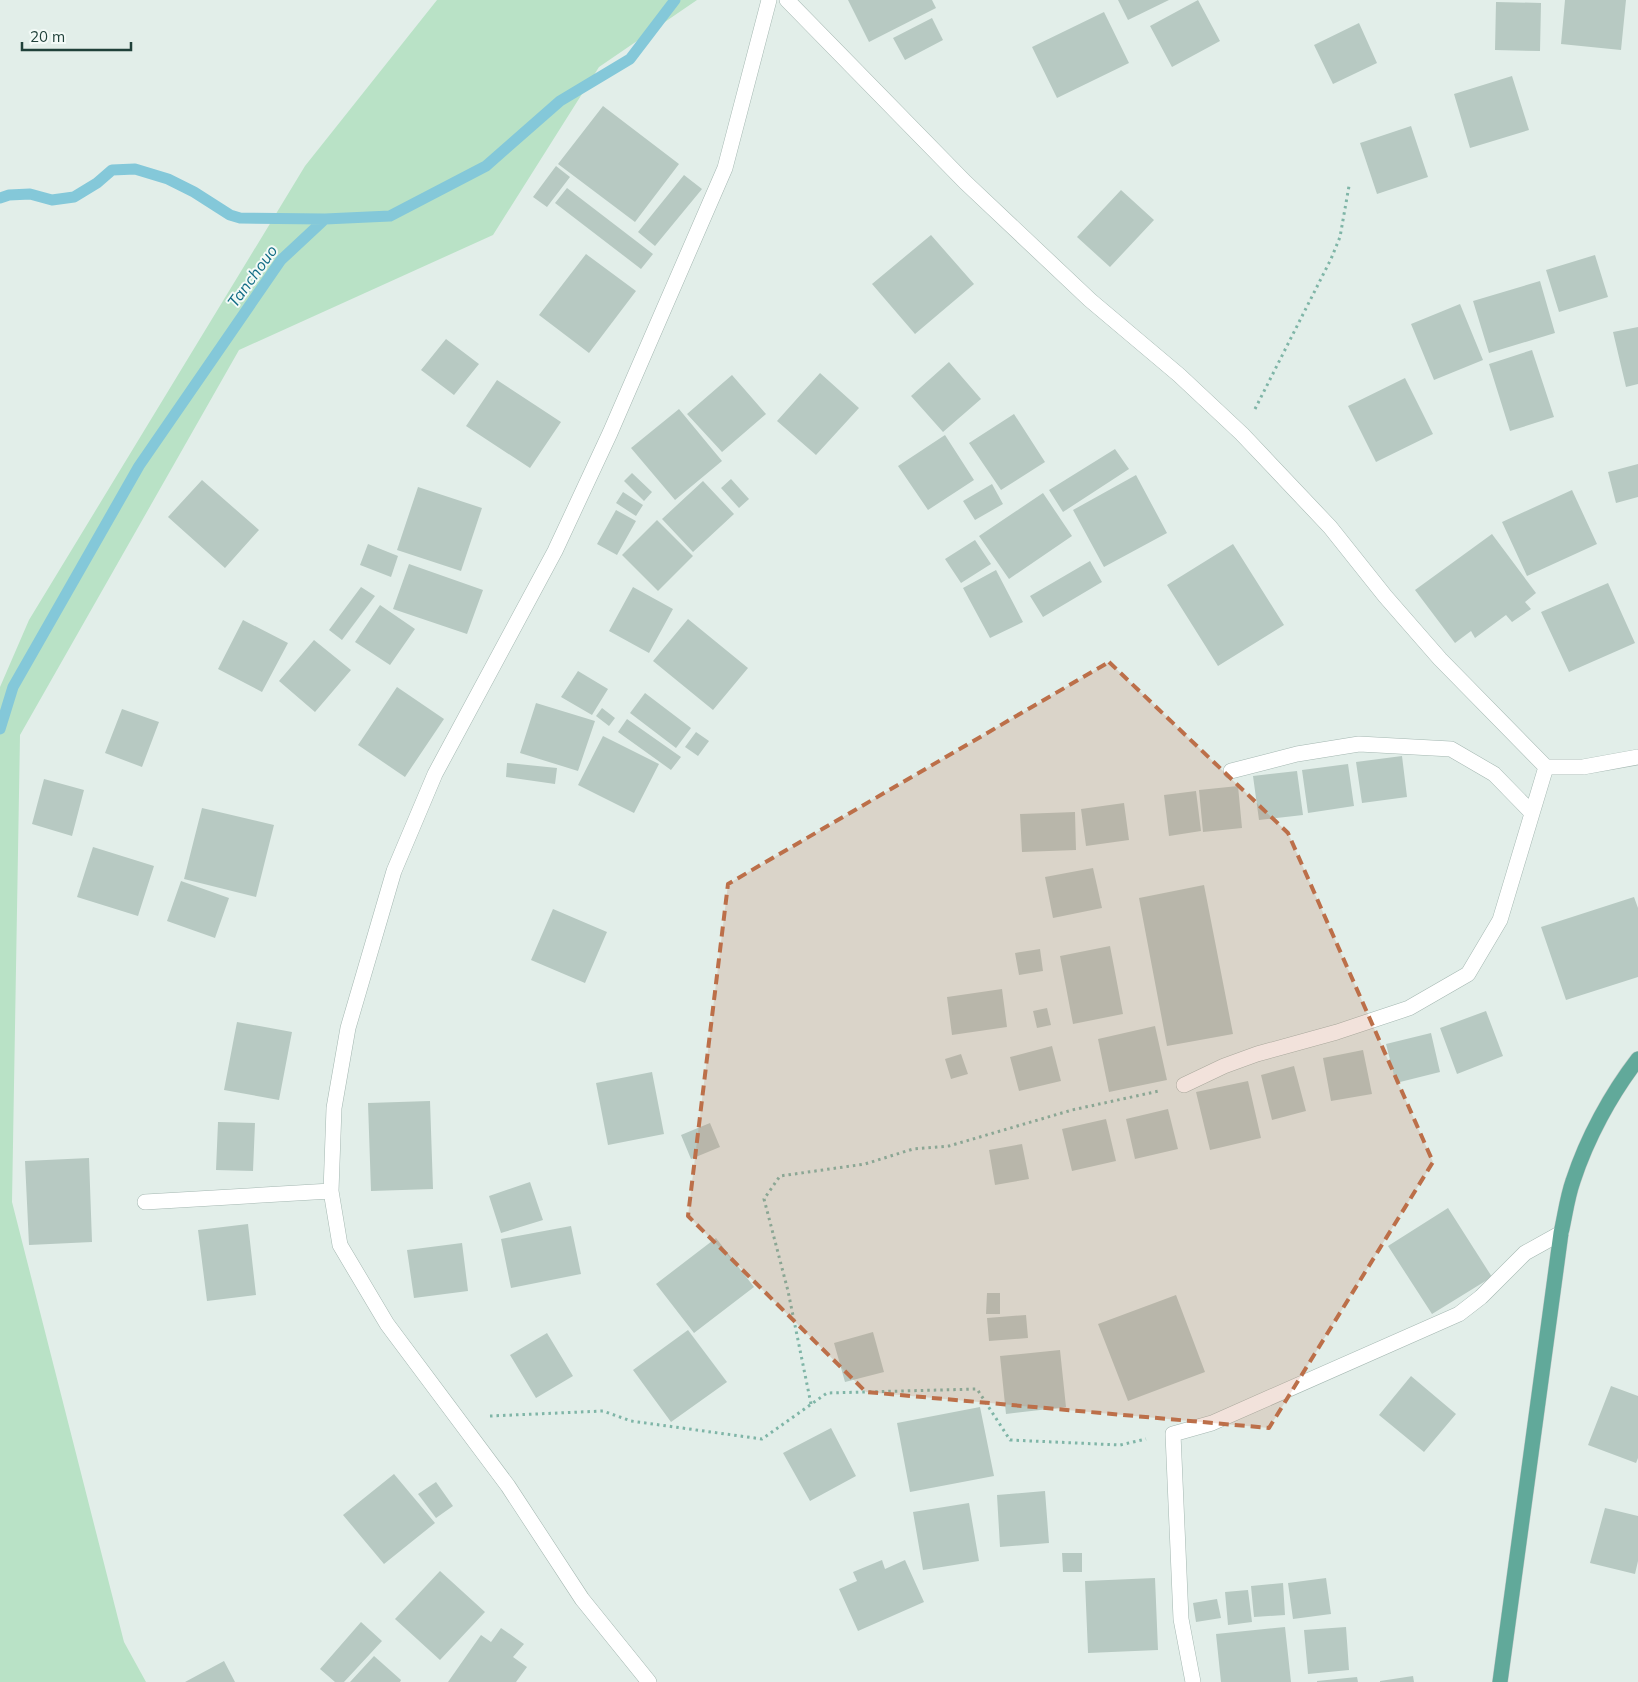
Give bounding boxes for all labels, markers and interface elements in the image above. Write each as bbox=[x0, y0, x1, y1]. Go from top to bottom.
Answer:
scale bar bbox=[22, 20, 131, 52]
text: 20 m bbox=[30, 27, 65, 46]
water label: Tanchouo bbox=[223, 241, 281, 311]

